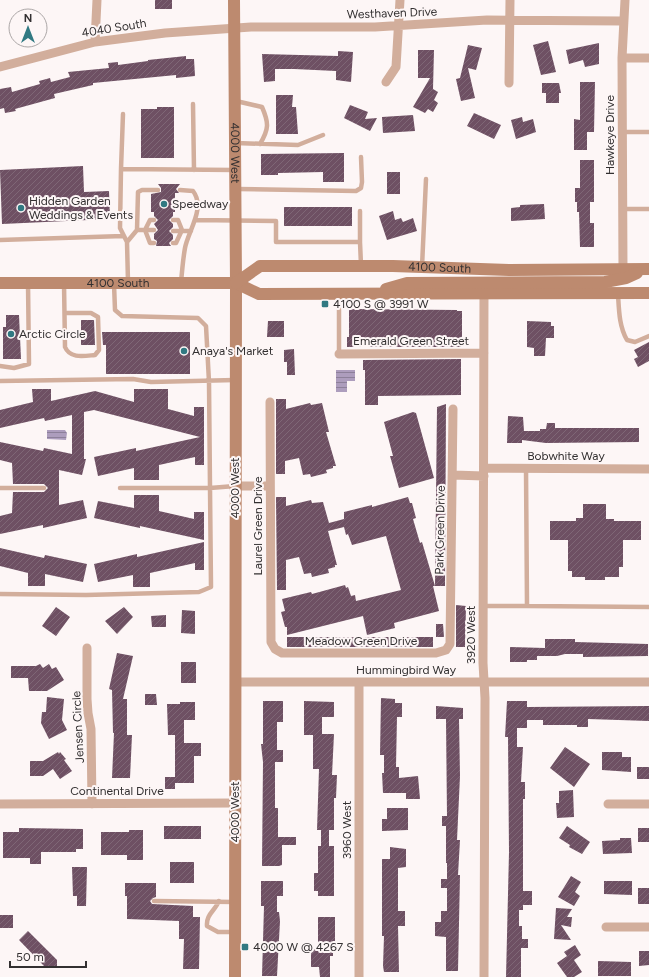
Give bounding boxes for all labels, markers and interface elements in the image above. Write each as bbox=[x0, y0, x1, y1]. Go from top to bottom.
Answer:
street label: Westhaven Drive bbox=[347, 4, 438, 22]
north arrow bbox=[8, 8, 48, 48]
text: N bbox=[24, 12, 32, 25]
street label: 4040 South bbox=[81, 16, 148, 40]
street label: Hawkeye Drive bbox=[603, 95, 617, 175]
street label: 4000 West bbox=[228, 122, 242, 184]
place label: Hidden Garden Weddings & Events bbox=[29, 194, 133, 222]
place label: Speedway bbox=[172, 197, 229, 211]
marker: Speedway bbox=[159, 199, 169, 209]
marker: Hidden Garden Weddings & Events bbox=[16, 203, 26, 213]
street label: 4100 South bbox=[408, 260, 472, 276]
street label: 4100 South bbox=[86, 276, 150, 290]
place label: 4100 S @ 3991 W bbox=[333, 297, 429, 311]
marker: 4100 S @ 3991 W bbox=[320, 299, 330, 309]
place label: Arctic Circle bbox=[19, 327, 86, 341]
marker: Arctic Circle bbox=[6, 329, 16, 339]
street label: Emerald Green Street bbox=[353, 334, 470, 348]
place label: Anaya's Market bbox=[192, 344, 274, 358]
marker: Anaya's Market bbox=[179, 346, 189, 356]
street label: Bobwhite Way bbox=[527, 449, 605, 463]
street label: 4000 West bbox=[228, 457, 242, 519]
street label: Laurel Green Drive bbox=[251, 476, 265, 575]
street label: Park Green Drive bbox=[432, 485, 448, 575]
street label: 3920 West bbox=[464, 605, 478, 664]
street label: Meadow Green Drive bbox=[305, 634, 418, 648]
street label: Hummingbird Way bbox=[356, 663, 457, 677]
street label: Jensen Circle bbox=[69, 690, 87, 764]
street label: 4000 West bbox=[228, 781, 242, 843]
street label: Continental Drive bbox=[70, 784, 164, 798]
street label: 3960 West bbox=[340, 800, 354, 859]
place label: 4000 W @ 4267 S bbox=[253, 940, 354, 954]
marker: 4000 W @ 4267 S bbox=[240, 942, 250, 952]
scale bar bbox=[10, 943, 86, 969]
text: 50 m bbox=[16, 950, 44, 964]

